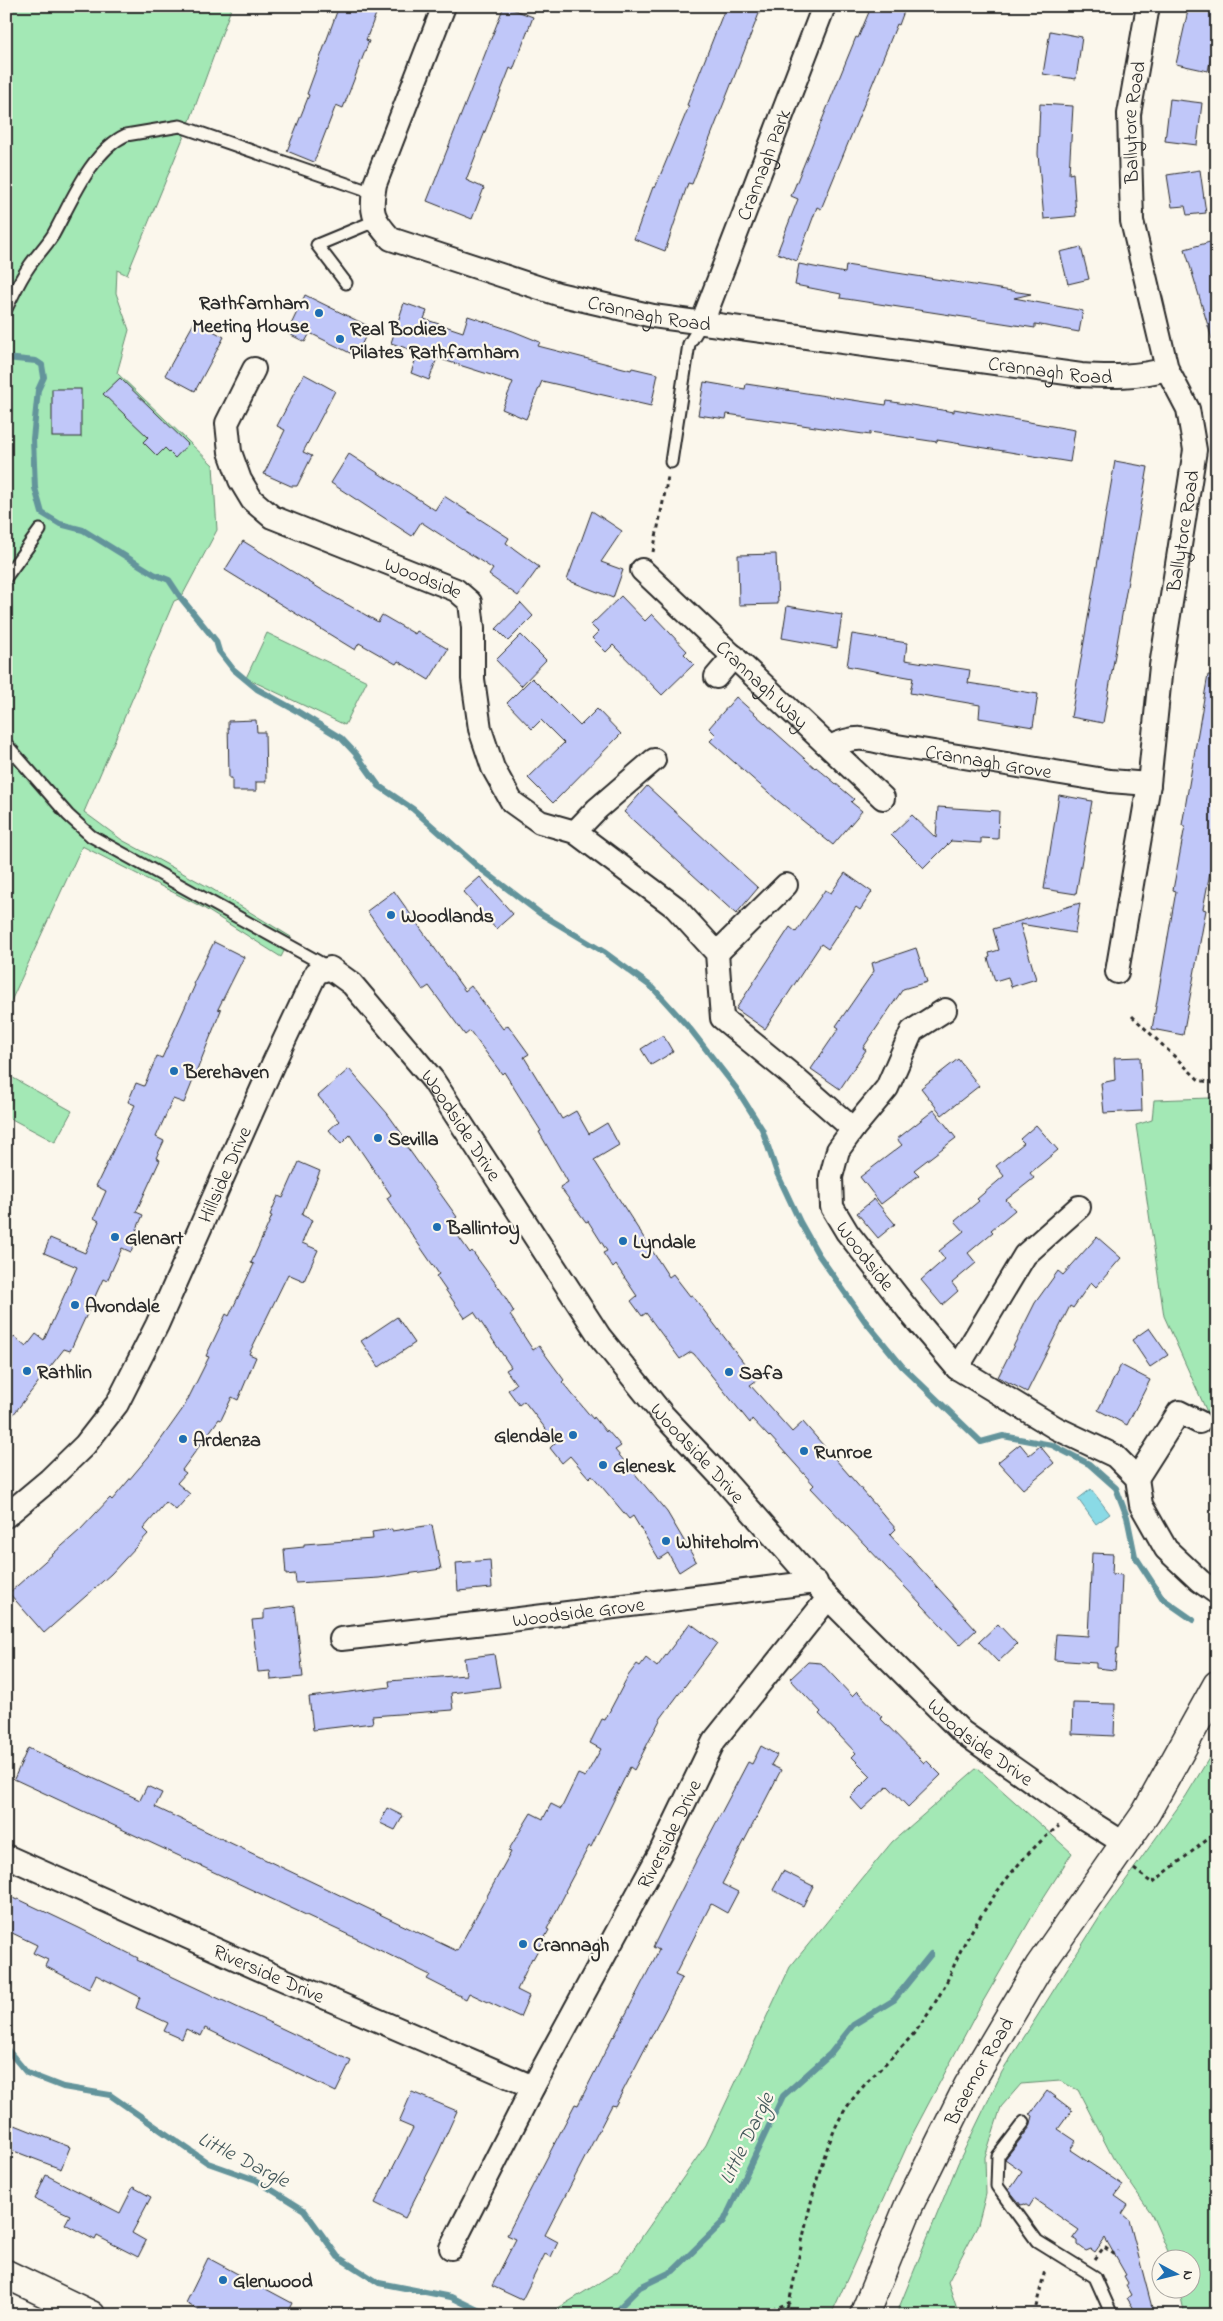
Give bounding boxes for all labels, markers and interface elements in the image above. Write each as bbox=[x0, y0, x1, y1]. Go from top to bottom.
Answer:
street label: Ballytore Road bbox=[1117, 59, 1155, 185]
street label: Crannagh Park bbox=[731, 105, 800, 225]
street label: Crannagh Road bbox=[584, 289, 712, 341]
place label: Rathfarnham Meeting House bbox=[192, 290, 310, 343]
marker: Rathfarnham Meeting House bbox=[313, 307, 325, 319]
place label: Real Bodies Pilates Rathfarnham bbox=[350, 316, 520, 368]
marker: Real Bodies Pilates Rathfarnham bbox=[334, 333, 346, 345]
street label: Crannagh Road bbox=[986, 350, 1112, 393]
street label: Ballytore Road bbox=[1161, 468, 1209, 595]
street label: Woodside bbox=[379, 551, 468, 607]
street label: Crannagh Way bbox=[708, 635, 814, 737]
street label: Crannagh Grove bbox=[923, 739, 1054, 788]
place label: Woodlands bbox=[401, 903, 494, 932]
marker: Woodlands bbox=[385, 909, 397, 921]
place label: Berehaven bbox=[183, 1059, 269, 1088]
street label: Woodside Drive bbox=[413, 1064, 507, 1188]
marker: Berehaven bbox=[168, 1065, 180, 1077]
street label: Hillside Drive bbox=[192, 1122, 260, 1228]
place label: Sevilla bbox=[388, 1126, 439, 1155]
marker: Sevilla bbox=[372, 1132, 384, 1144]
place label: Ballintoy bbox=[446, 1215, 520, 1245]
street label: Woodside bbox=[827, 1217, 900, 1298]
marker: Ballintoy bbox=[431, 1221, 443, 1233]
place label: Glenart bbox=[125, 1225, 184, 1254]
place label: Lyndale bbox=[633, 1229, 697, 1259]
marker: Glenart bbox=[109, 1231, 121, 1243]
marker: Lyndale bbox=[617, 1235, 629, 1247]
place label: Avondale bbox=[85, 1293, 161, 1322]
marker: Avondale bbox=[69, 1299, 81, 1311]
place label: Rathlin bbox=[37, 1359, 92, 1388]
place label: Safa bbox=[739, 1360, 783, 1389]
marker: Rathlin bbox=[21, 1365, 33, 1377]
marker: Safa bbox=[723, 1366, 735, 1378]
street label: Woodside Drive bbox=[642, 1398, 750, 1511]
place label: Glendale bbox=[494, 1423, 564, 1452]
place label: Ardenza bbox=[193, 1427, 261, 1456]
marker: Glendale bbox=[567, 1429, 579, 1441]
marker: Ardenza bbox=[177, 1433, 189, 1445]
place label: Runroe bbox=[814, 1439, 873, 1468]
marker: Runroe bbox=[798, 1445, 810, 1457]
place label: Glenesk bbox=[613, 1453, 677, 1482]
marker: Glenesk bbox=[597, 1459, 609, 1471]
place label: Whiteholm bbox=[676, 1529, 759, 1558]
marker: Whiteholm bbox=[660, 1535, 672, 1547]
street label: Woodside Grove bbox=[511, 1591, 647, 1637]
street label: Woodside Drive bbox=[919, 1693, 1038, 1795]
street label: Riverside Drive bbox=[631, 1775, 710, 1895]
place label: Crannagh bbox=[533, 1932, 609, 1962]
street label: Riverside Drive bbox=[208, 1938, 328, 2013]
marker: Crannagh bbox=[517, 1938, 529, 1950]
street label: Braemor Road bbox=[938, 2012, 1023, 2132]
water label: Little Dargle bbox=[713, 2087, 784, 2190]
water label: Little Dargle bbox=[192, 2125, 295, 2198]
north arrow bbox=[1150, 2248, 1200, 2298]
place label: Glenwood bbox=[233, 2268, 313, 2297]
text: N bbox=[1176, 2269, 1198, 2281]
marker: Glenwood bbox=[217, 2274, 229, 2286]

